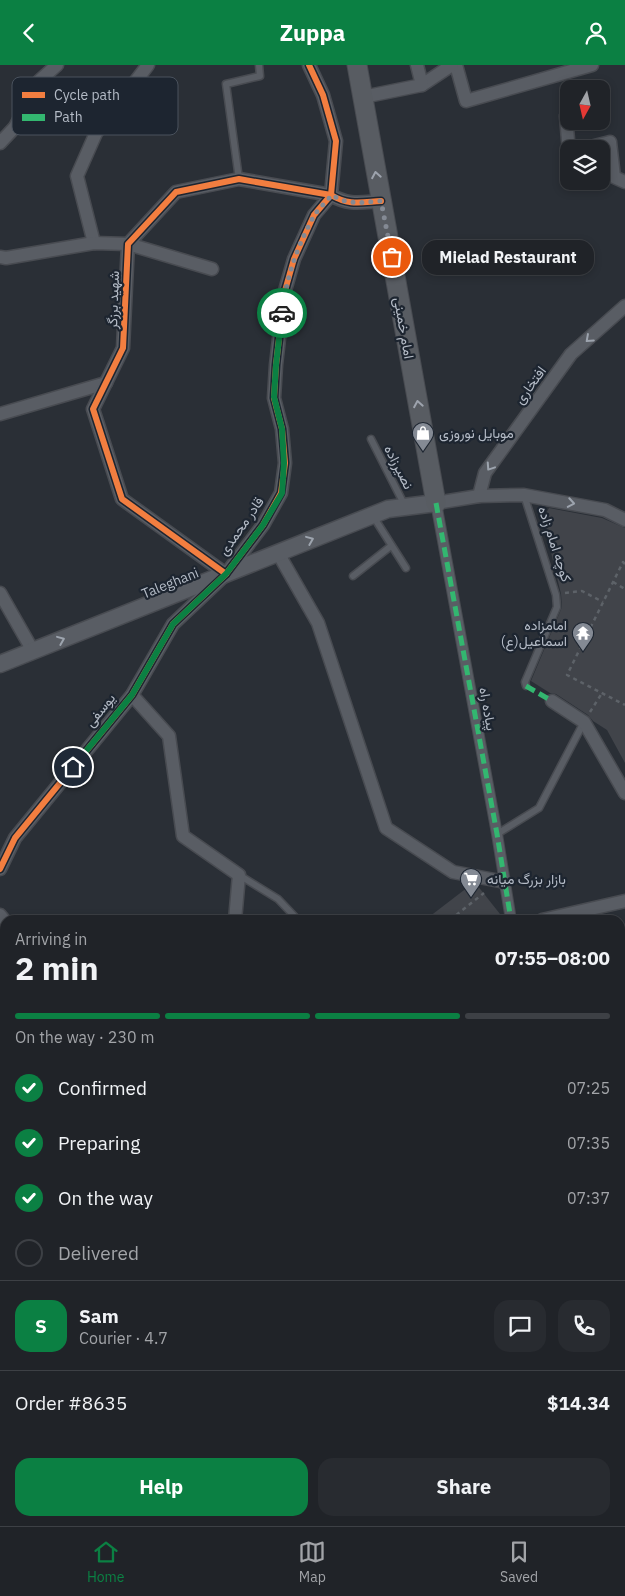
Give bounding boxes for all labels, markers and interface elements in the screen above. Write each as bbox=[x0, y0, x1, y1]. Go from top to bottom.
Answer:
text: Zuppa bbox=[280, 18, 345, 47]
icon: back bbox=[15, 19, 43, 47]
icon: person bbox=[582, 19, 610, 47]
legend bbox=[12, 77, 178, 135]
north arrow bbox=[560, 80, 610, 130]
map controls bbox=[560, 80, 610, 190]
text: Cycle path bbox=[54, 86, 120, 104]
text: Path bbox=[54, 108, 83, 126]
button: layers bbox=[560, 140, 610, 190]
one-way arrow bbox=[372, 170, 382, 179]
pin bbox=[371, 236, 413, 278]
callout: Mielad Restaurant bbox=[422, 239, 594, 275]
icon: bag bbox=[378, 243, 406, 271]
text: Mielad Restaurant bbox=[439, 247, 577, 267]
street label: شهید برزگر bbox=[103, 271, 123, 330]
courier bbox=[257, 288, 307, 338]
street label: امام خمینی bbox=[390, 296, 418, 360]
icon: car bbox=[268, 299, 296, 327]
one-way arrow bbox=[585, 333, 594, 342]
street label: افتخاری bbox=[510, 362, 550, 408]
one-way arrow bbox=[413, 399, 424, 408]
shop icon: موبایل نوروزی bbox=[411, 421, 435, 452]
place label: موبایل نوروزی bbox=[439, 424, 514, 442]
street label: نصیرزاده bbox=[380, 442, 418, 492]
one-way arrow bbox=[487, 461, 496, 471]
street label: قادر محمدی bbox=[214, 493, 268, 559]
one-way arrow bbox=[567, 498, 575, 508]
street label: کوچه امام زاده bbox=[533, 504, 576, 585]
one-way arrow bbox=[305, 536, 314, 547]
street label: Taleghani bbox=[139, 563, 201, 603]
place label: امامزاده اسماعیل(ع) bbox=[501, 616, 567, 652]
temple icon: امامزاده اسماعیل(ع) bbox=[571, 621, 595, 652]
one-way arrow bbox=[57, 635, 65, 645]
street label: پیاده راه bbox=[474, 686, 501, 732]
street label: یوسفی bbox=[81, 689, 119, 731]
pin bbox=[52, 746, 94, 788]
icon: home bbox=[59, 753, 87, 781]
supermarket icon: بازار بزرگ میانه bbox=[459, 867, 483, 898]
place label: بازار بزرگ میانه bbox=[487, 870, 566, 888]
text: Arriving in bbox=[15, 929, 87, 949]
text: 07:55–08:00 bbox=[495, 946, 610, 970]
text: 2 min bbox=[15, 947, 99, 989]
text: On the way · 230 m bbox=[15, 1027, 154, 1047]
icon: check bbox=[15, 1074, 43, 1102]
text: Confirmed bbox=[58, 1076, 147, 1100]
text: 07:25 bbox=[567, 1078, 610, 1098]
icon: check bbox=[15, 1129, 43, 1157]
text: Preparing bbox=[58, 1131, 140, 1155]
text: 07:35 bbox=[567, 1133, 610, 1153]
icon: check bbox=[15, 1184, 43, 1212]
text: On the way bbox=[58, 1186, 153, 1210]
text: 07:37 bbox=[567, 1188, 610, 1208]
text: Delivered bbox=[58, 1241, 139, 1265]
button: chat bbox=[494, 1300, 546, 1352]
button: phone bbox=[558, 1300, 610, 1352]
text: Sam bbox=[79, 1304, 119, 1328]
text: S bbox=[35, 1314, 47, 1338]
text: Courier · 4.7 bbox=[79, 1328, 168, 1348]
text: Order #8635 bbox=[15, 1391, 127, 1415]
text: $14.34 bbox=[547, 1391, 610, 1415]
button: Help bbox=[15, 1458, 308, 1516]
button: Share bbox=[318, 1458, 610, 1516]
tab: Home bbox=[87, 1538, 125, 1586]
tab: Map bbox=[298, 1538, 326, 1586]
tab: Saved bbox=[500, 1538, 538, 1586]

